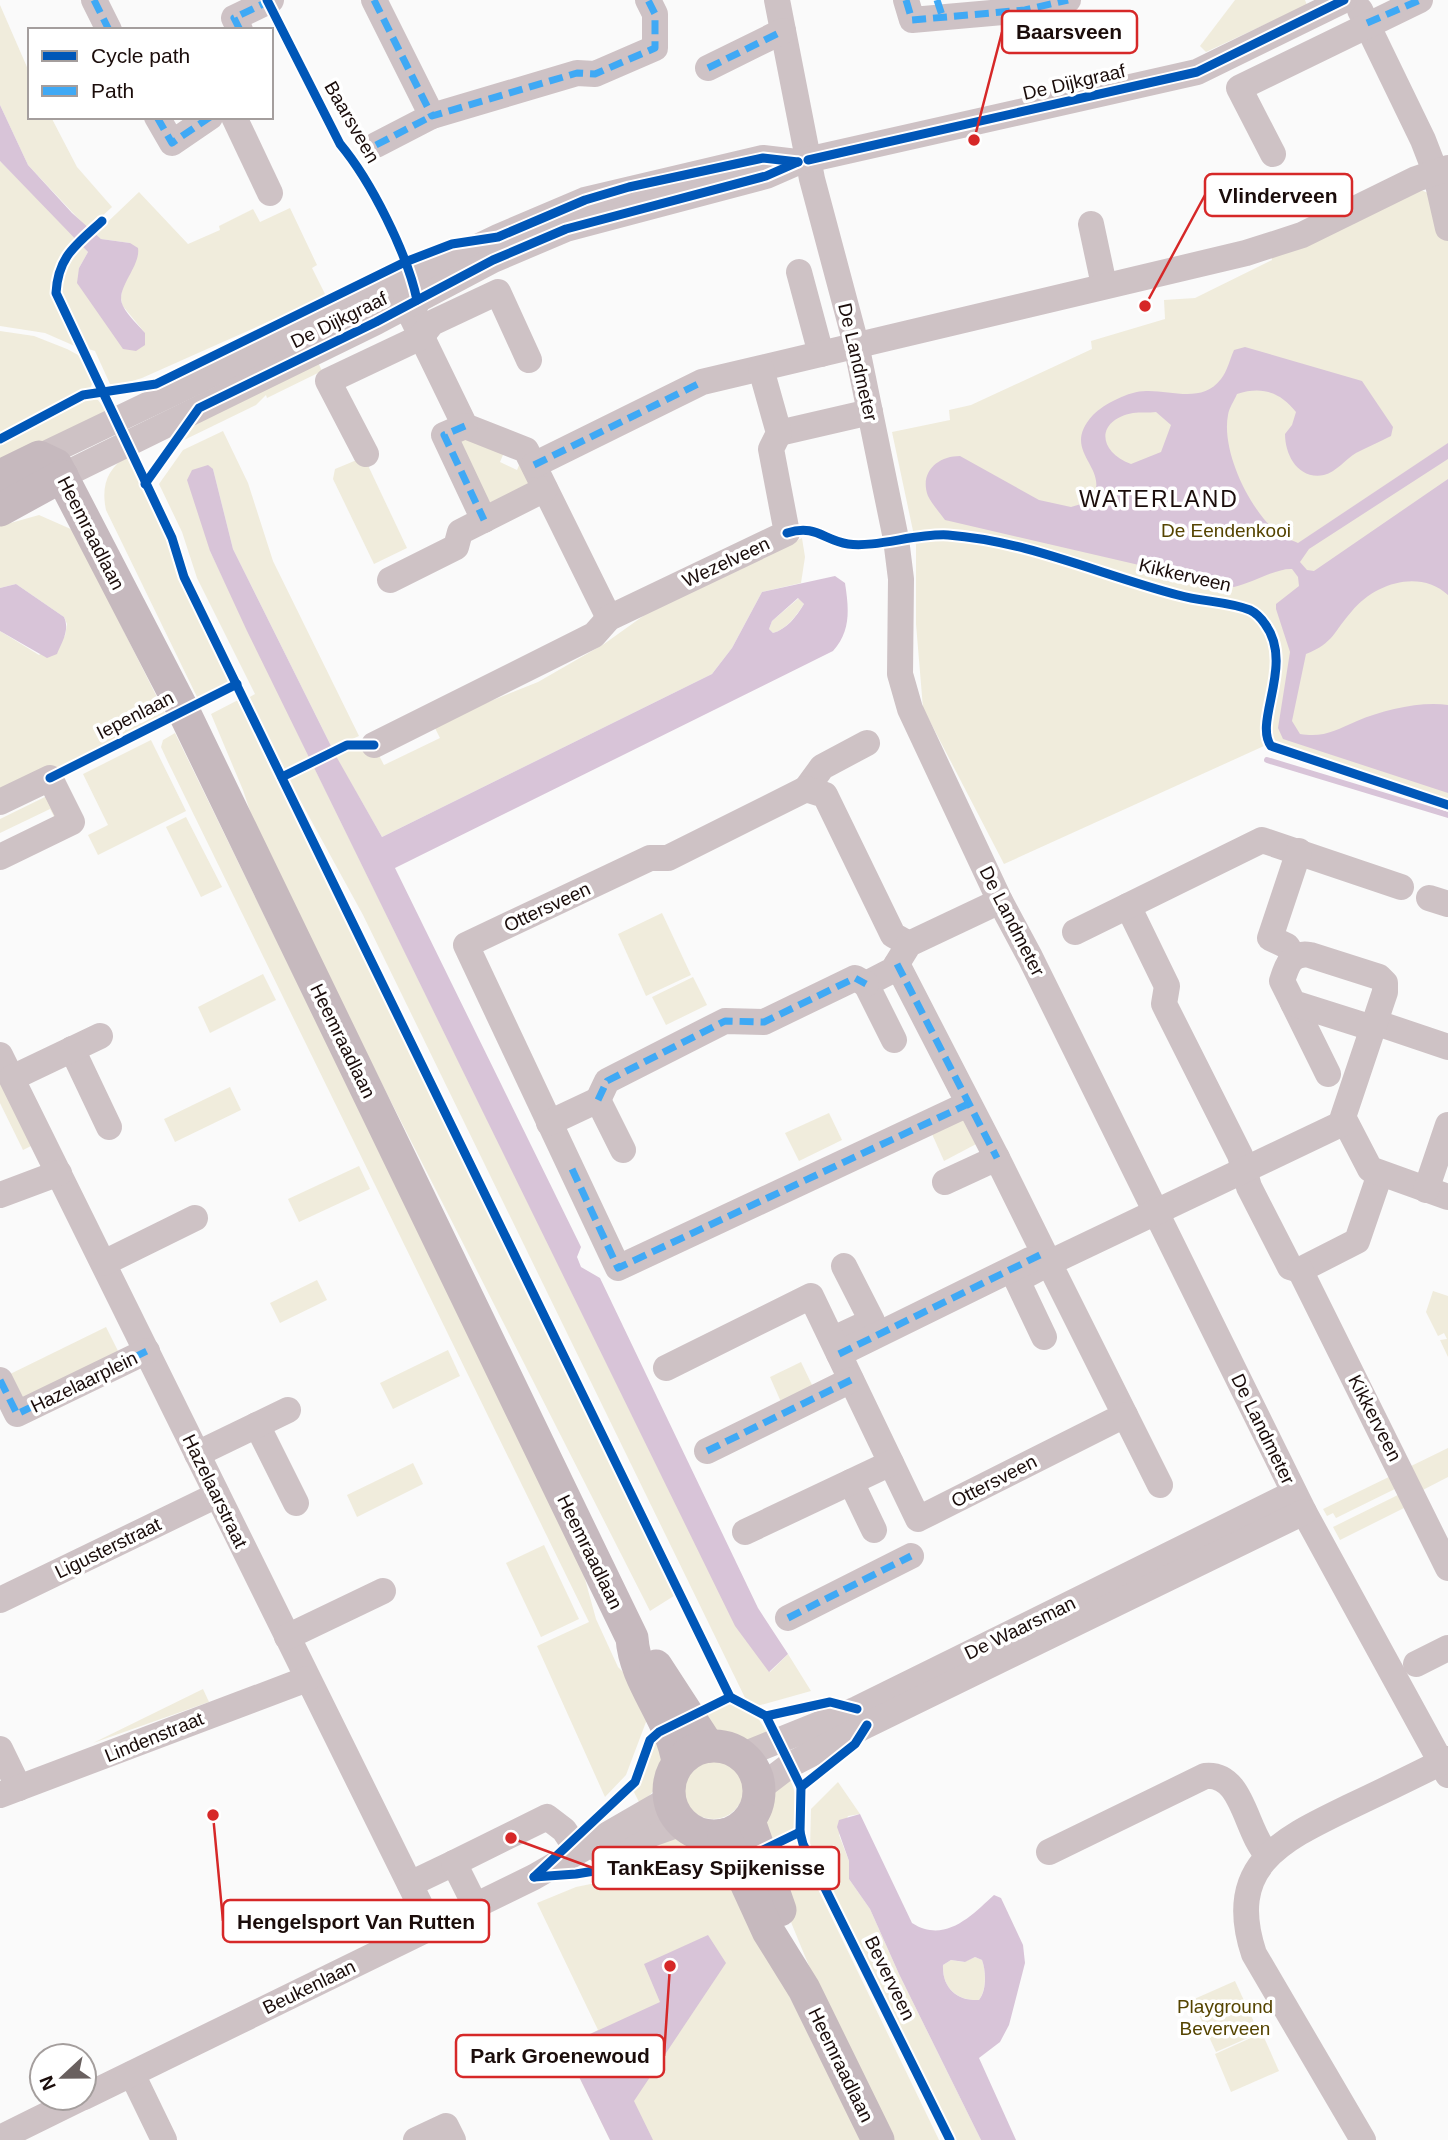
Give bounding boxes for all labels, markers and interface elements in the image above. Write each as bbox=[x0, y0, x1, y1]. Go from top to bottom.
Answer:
callout: Baarsveen bbox=[1002, 11, 1137, 53]
text: Baarsveen bbox=[1016, 20, 1122, 43]
legend bbox=[28, 28, 273, 119]
text: Cycle path bbox=[91, 44, 190, 67]
street label: De Dijkgraaf bbox=[1021, 60, 1128, 104]
street label: Baarsveen bbox=[320, 77, 384, 167]
text: Path bbox=[91, 79, 134, 102]
callout: Vlinderveen bbox=[1205, 174, 1352, 216]
text: Vlinderveen bbox=[1218, 184, 1338, 207]
street label: De Dijkgraaf bbox=[287, 287, 391, 352]
street label: De Landmeter bbox=[834, 301, 882, 424]
street label: Heemraadlaan bbox=[53, 473, 129, 593]
district label: WATERLAND bbox=[1079, 486, 1239, 512]
park label: De Eendenkooi bbox=[1161, 520, 1291, 541]
street label: Wezelveen bbox=[679, 533, 773, 591]
street label: Kikkerveen bbox=[1137, 554, 1233, 596]
street label: Iepenlaan bbox=[93, 687, 177, 743]
street label: De Landmeter bbox=[975, 863, 1049, 980]
street label: Ottersveen bbox=[500, 878, 594, 936]
street label: Heemraadlaan bbox=[306, 980, 380, 1102]
street label: Hazelaarplein bbox=[27, 1347, 141, 1417]
street label: De Landmeter bbox=[1227, 1370, 1299, 1488]
street label: Kikkerveen bbox=[1344, 1371, 1406, 1465]
street label: Hazelaarstraat bbox=[178, 1431, 252, 1552]
street label: Ottersveen bbox=[948, 1451, 1040, 1511]
street label: Heemraadlaan bbox=[553, 1491, 627, 1613]
street label: Ligusterstraat bbox=[52, 1513, 165, 1583]
street label: De Waarsman bbox=[961, 1592, 1079, 1664]
street label: Lindenstraat bbox=[102, 1707, 207, 1766]
callout: TankEasy Spijkenisse bbox=[593, 1847, 839, 1889]
text: TankEasy Spijkenisse bbox=[607, 1856, 825, 1879]
callout: Hengelsport Van Rutten bbox=[223, 1900, 489, 1942]
text: Hengelsport Van Rutten bbox=[237, 1910, 475, 1933]
street label: Beverveen bbox=[861, 1933, 919, 2023]
street label: Beukenlaan bbox=[259, 1956, 359, 2018]
park label: Playground Beverveen bbox=[1177, 1996, 1273, 2039]
street label: Heemraadlaan bbox=[804, 2004, 878, 2126]
callout: Park Groenewoud bbox=[456, 2035, 664, 2077]
north arrow bbox=[28, 2042, 98, 2112]
text: Park Groenewoud bbox=[470, 2044, 650, 2067]
text: N bbox=[35, 2073, 60, 2093]

